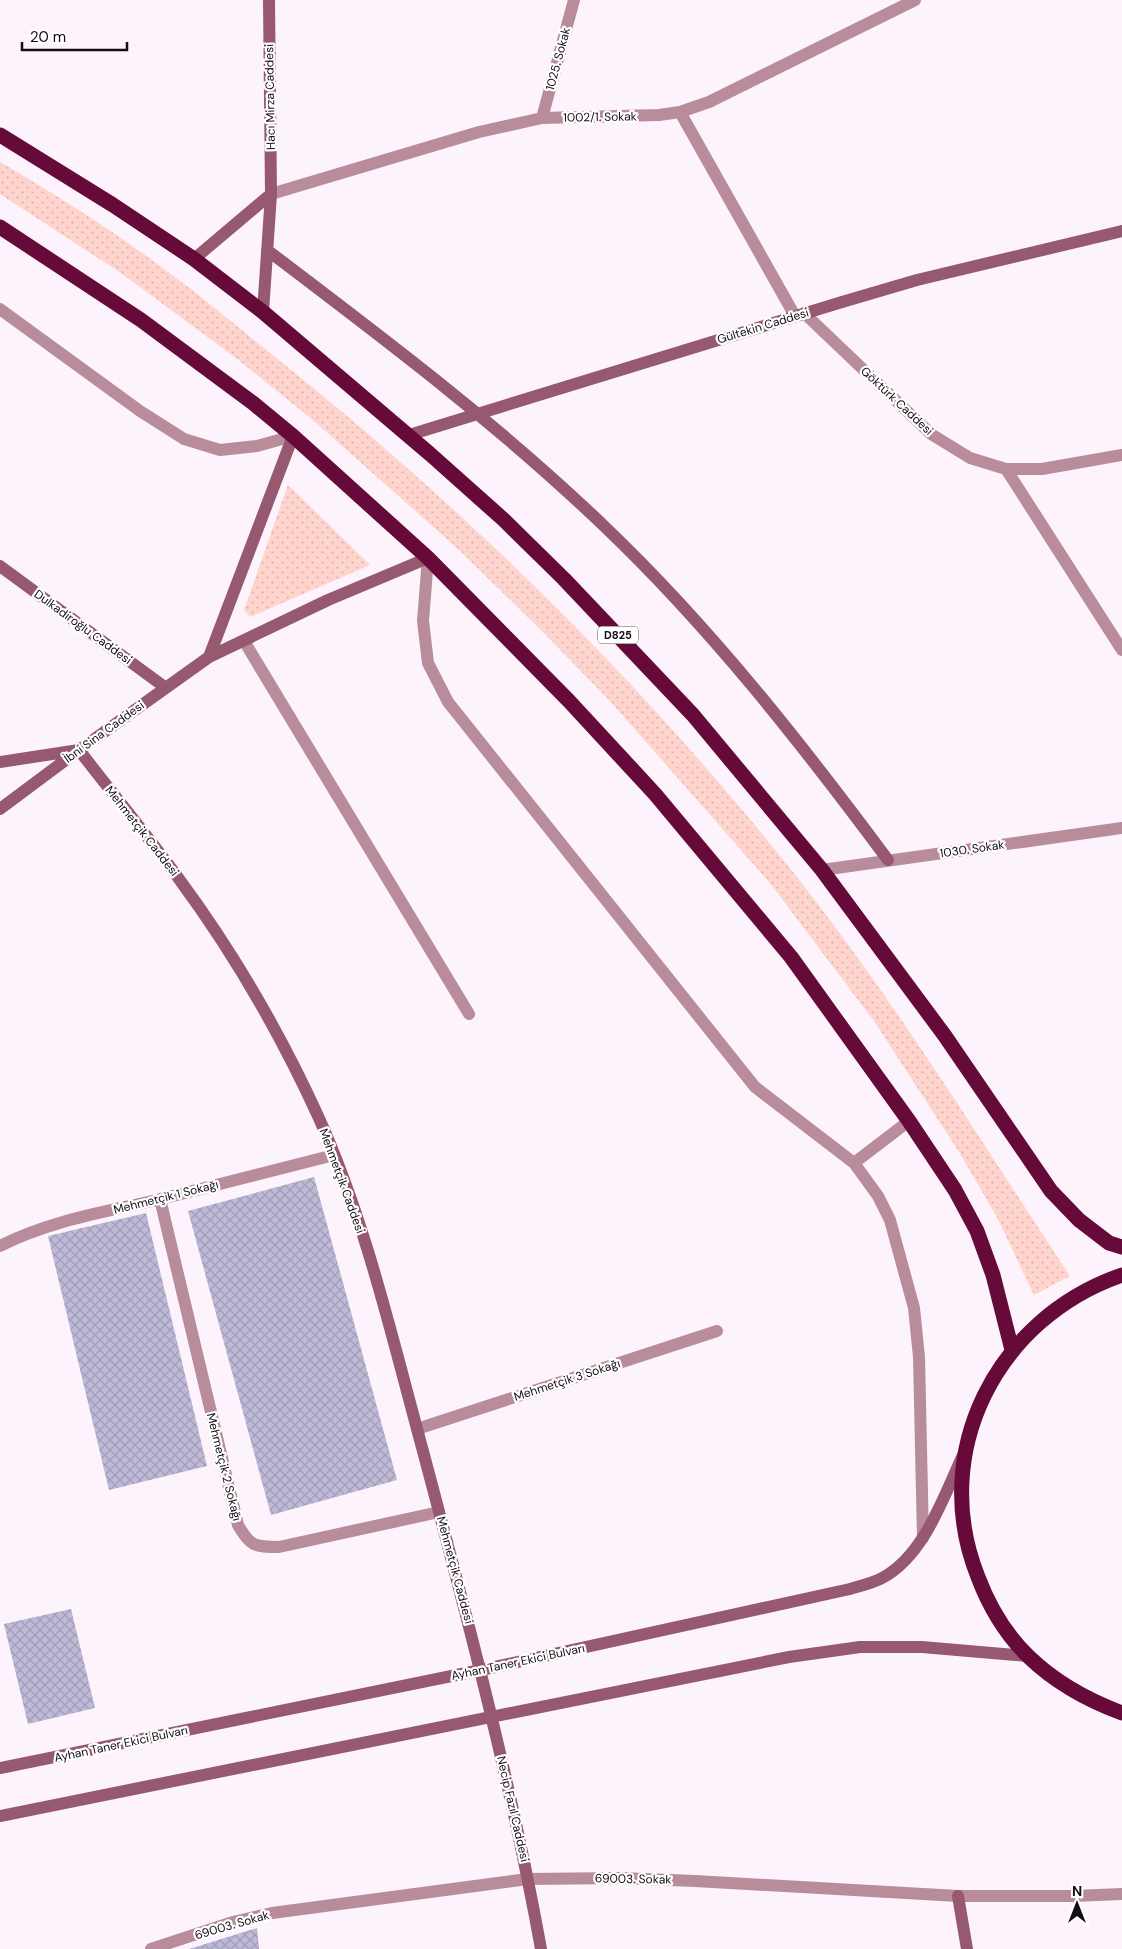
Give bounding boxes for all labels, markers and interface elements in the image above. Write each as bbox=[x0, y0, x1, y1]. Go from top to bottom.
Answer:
scale bar bbox=[22, 20, 128, 52]
street label: 1025. Sokak bbox=[542, 26, 574, 92]
text: 20 m bbox=[30, 27, 66, 47]
street label: Hacı Mirza Caddesi bbox=[261, 44, 279, 150]
street label: 1002/1. Sokak bbox=[563, 108, 637, 126]
street label: Gültekin Caddesi bbox=[715, 304, 811, 348]
street label: Göktürk Caddesi bbox=[857, 363, 937, 439]
street label: Dulkadiroğlu Caddesi bbox=[31, 586, 135, 668]
road number: D825 bbox=[598, 626, 638, 644]
street label: İbni Sina Caddesi bbox=[61, 697, 147, 767]
street label: Mehmetçik Caddesi bbox=[102, 783, 182, 880]
street label: 1030. Sokak bbox=[939, 837, 1005, 861]
street label: Mehmetçik Caddesi bbox=[316, 1126, 368, 1236]
street label: Mehmetçik 1 Sokağı bbox=[112, 1176, 220, 1218]
street label: Mehmetçik 3 Sokağı bbox=[512, 1355, 622, 1405]
street label: Mehmetçik 2 Sokağı bbox=[203, 1411, 245, 1523]
street label: Mehmetçik Caddesi bbox=[433, 1515, 477, 1626]
street label: Ayhan Taner Ekici Bulvarı bbox=[450, 1640, 586, 1684]
street label: Ayhan Taner Ekici Bulvarı bbox=[53, 1722, 189, 1766]
street label: Necip Fazıl Caddesi bbox=[493, 1755, 533, 1864]
street label: 69003. Sokak bbox=[595, 1870, 671, 1888]
north arrow bbox=[1052, 1879, 1102, 1929]
text: N bbox=[1072, 1882, 1082, 1900]
street label: 69003. Sokak bbox=[193, 1907, 271, 1943]

